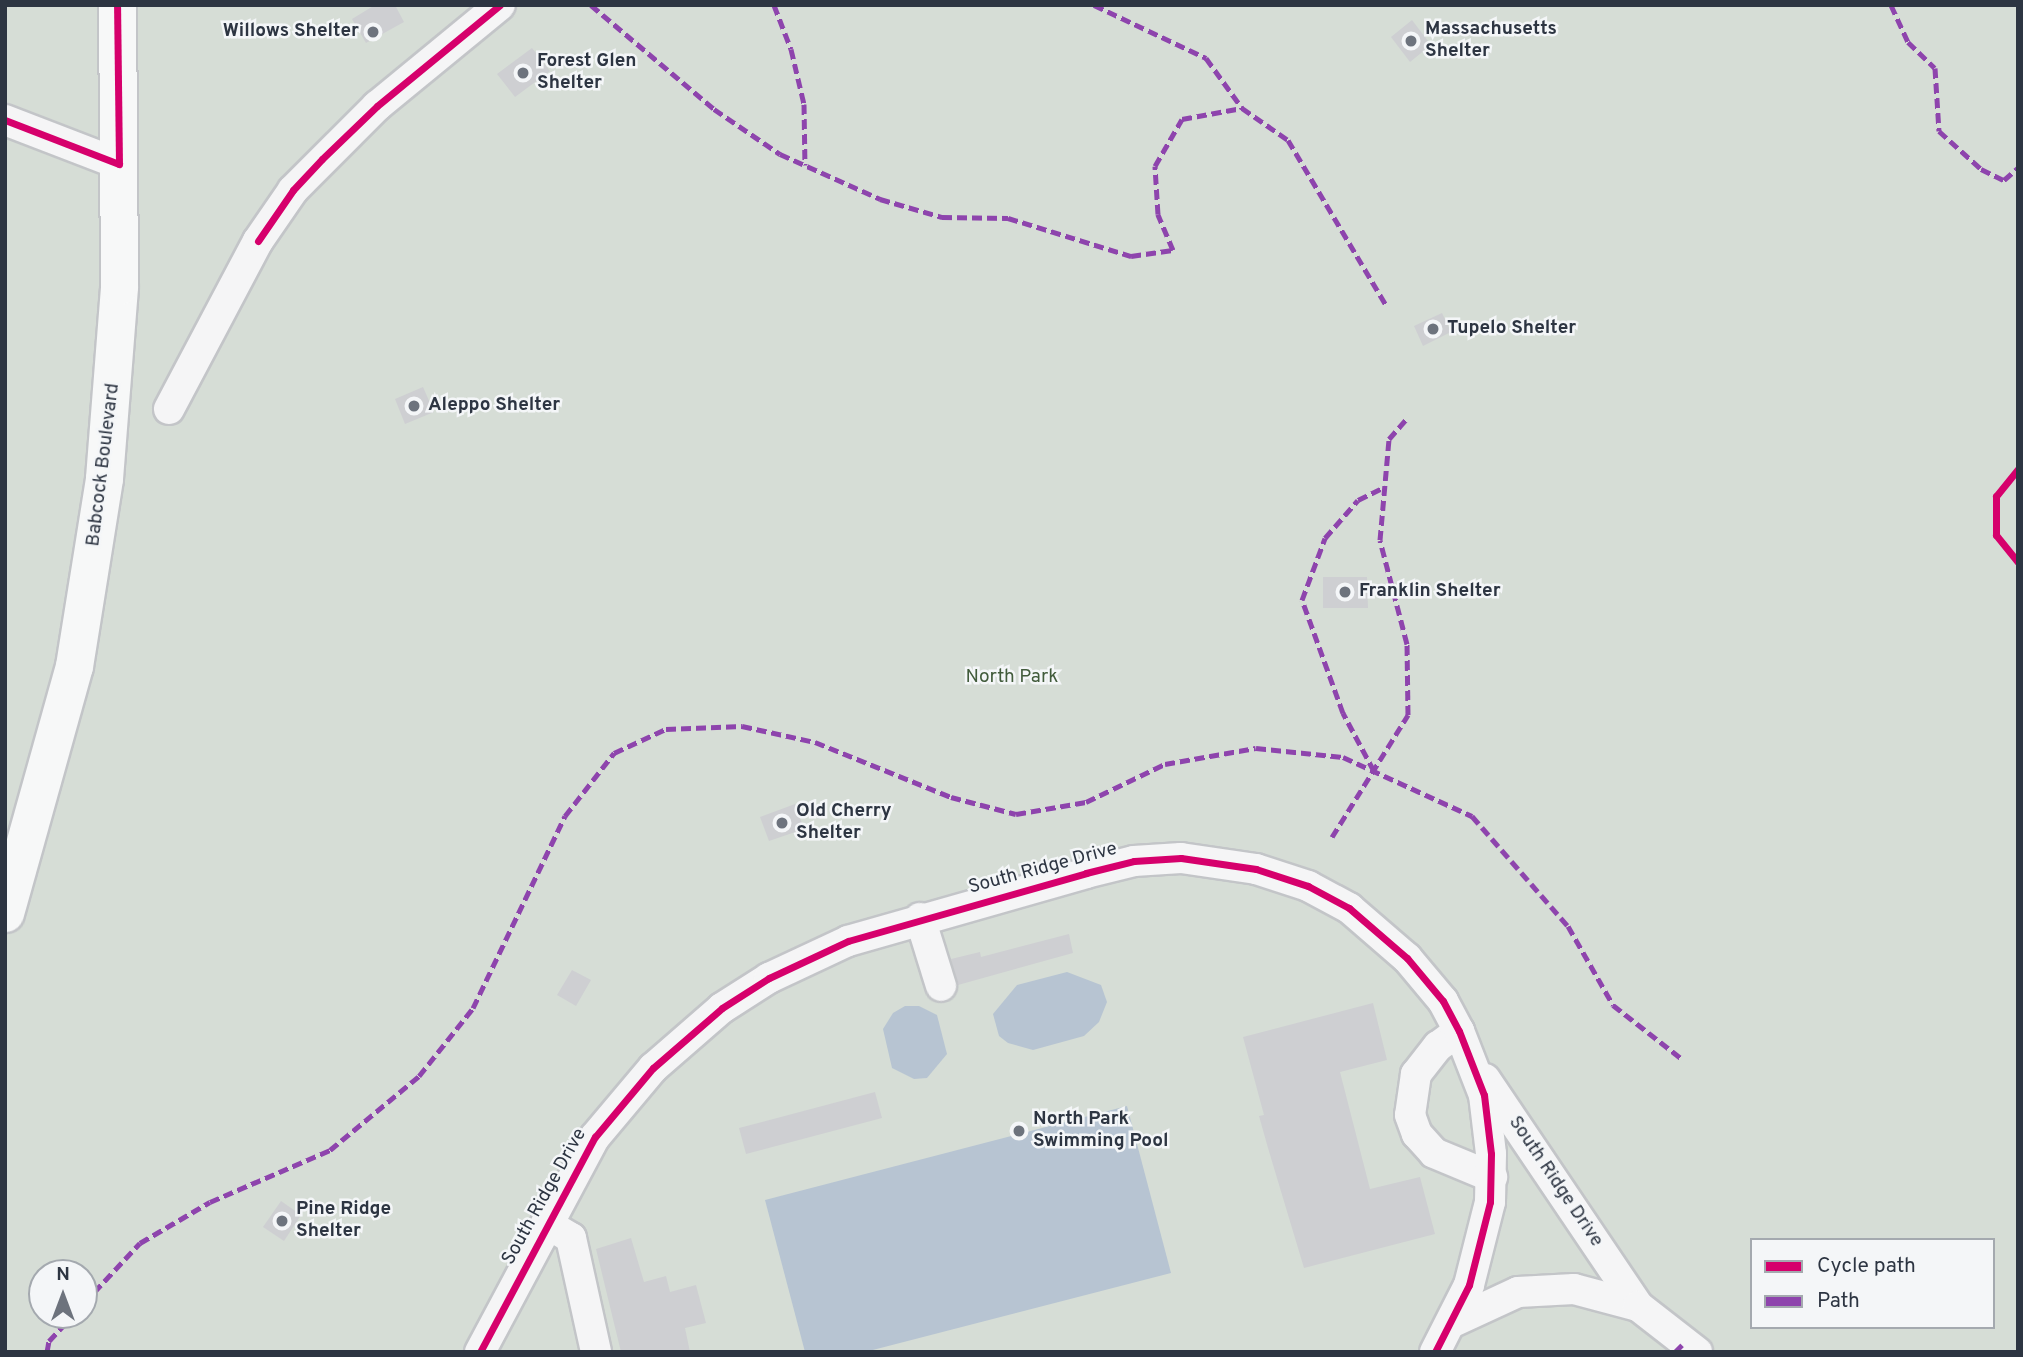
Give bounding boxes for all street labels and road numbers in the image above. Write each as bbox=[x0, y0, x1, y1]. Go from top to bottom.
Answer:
street label: Babcock Boulevard bbox=[83, 382, 125, 548]
street label: South Ridge Drive bbox=[966, 838, 1120, 900]
street label: South Ridge Drive bbox=[1503, 1112, 1607, 1252]
street label: South Ridge Drive bbox=[498, 1125, 592, 1269]

